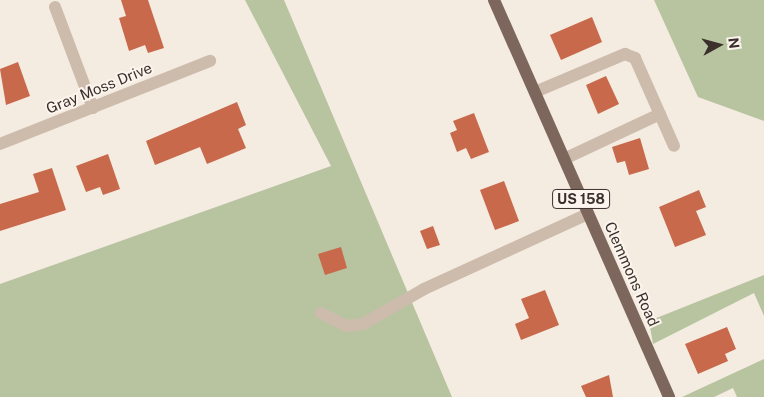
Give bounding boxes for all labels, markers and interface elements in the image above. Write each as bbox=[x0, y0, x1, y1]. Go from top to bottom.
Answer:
north arrow bbox=[694, 20, 744, 70]
text: N bbox=[725, 37, 742, 50]
street label: Gray Moss Drive bbox=[43, 59, 155, 117]
road number: US 158 bbox=[551, 188, 611, 210]
street label: Clemmons Road bbox=[601, 219, 663, 329]

